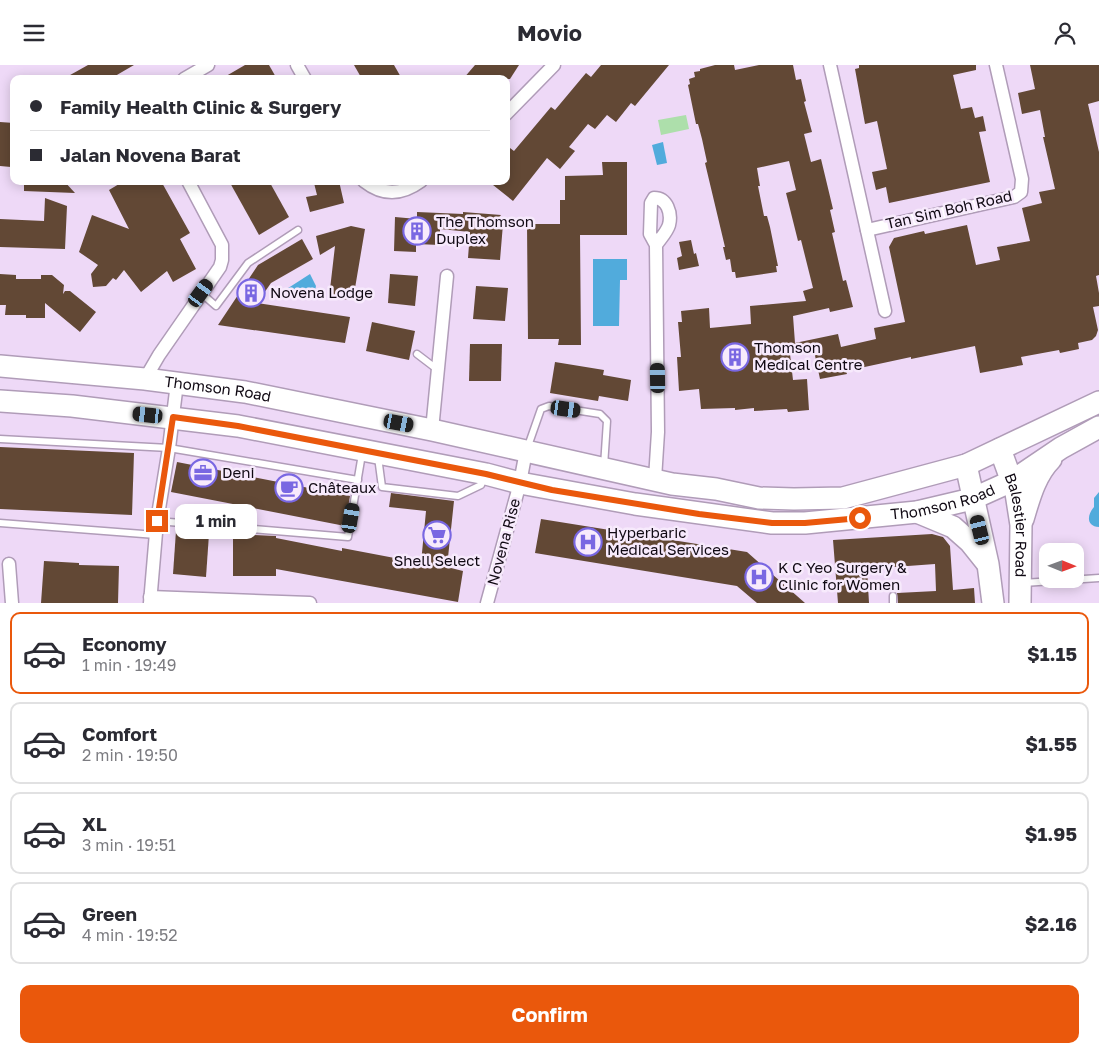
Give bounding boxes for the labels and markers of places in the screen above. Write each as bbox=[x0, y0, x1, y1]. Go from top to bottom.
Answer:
place label: The Thomson Duplex bbox=[436, 212, 534, 247]
building icon: The Thomson Duplex bbox=[402, 216, 432, 246]
building icon: Novena Lodge bbox=[236, 278, 266, 308]
place label: Novena Lodge bbox=[270, 283, 373, 301]
place label: Thomson Medical Centre bbox=[754, 338, 863, 373]
building icon: Thomson Medical Centre bbox=[720, 342, 750, 372]
office icon: Deni bbox=[188, 458, 218, 488]
place label: Deni bbox=[222, 463, 254, 481]
cafe icon: Châteaux bbox=[274, 473, 304, 503]
place label: Châteaux bbox=[308, 478, 376, 496]
supermarket icon: Shell Select bbox=[422, 520, 452, 550]
place label: Hyperbaric Medical Services bbox=[607, 523, 729, 558]
hospital icon: Hyperbaric Medical Services bbox=[573, 527, 603, 557]
place label: Shell Select bbox=[394, 551, 480, 569]
place label: K C Yeo Surgery & Clinic for Women bbox=[778, 558, 907, 593]
hospital icon: K C Yeo Surgery & Clinic for Women bbox=[744, 562, 774, 592]

